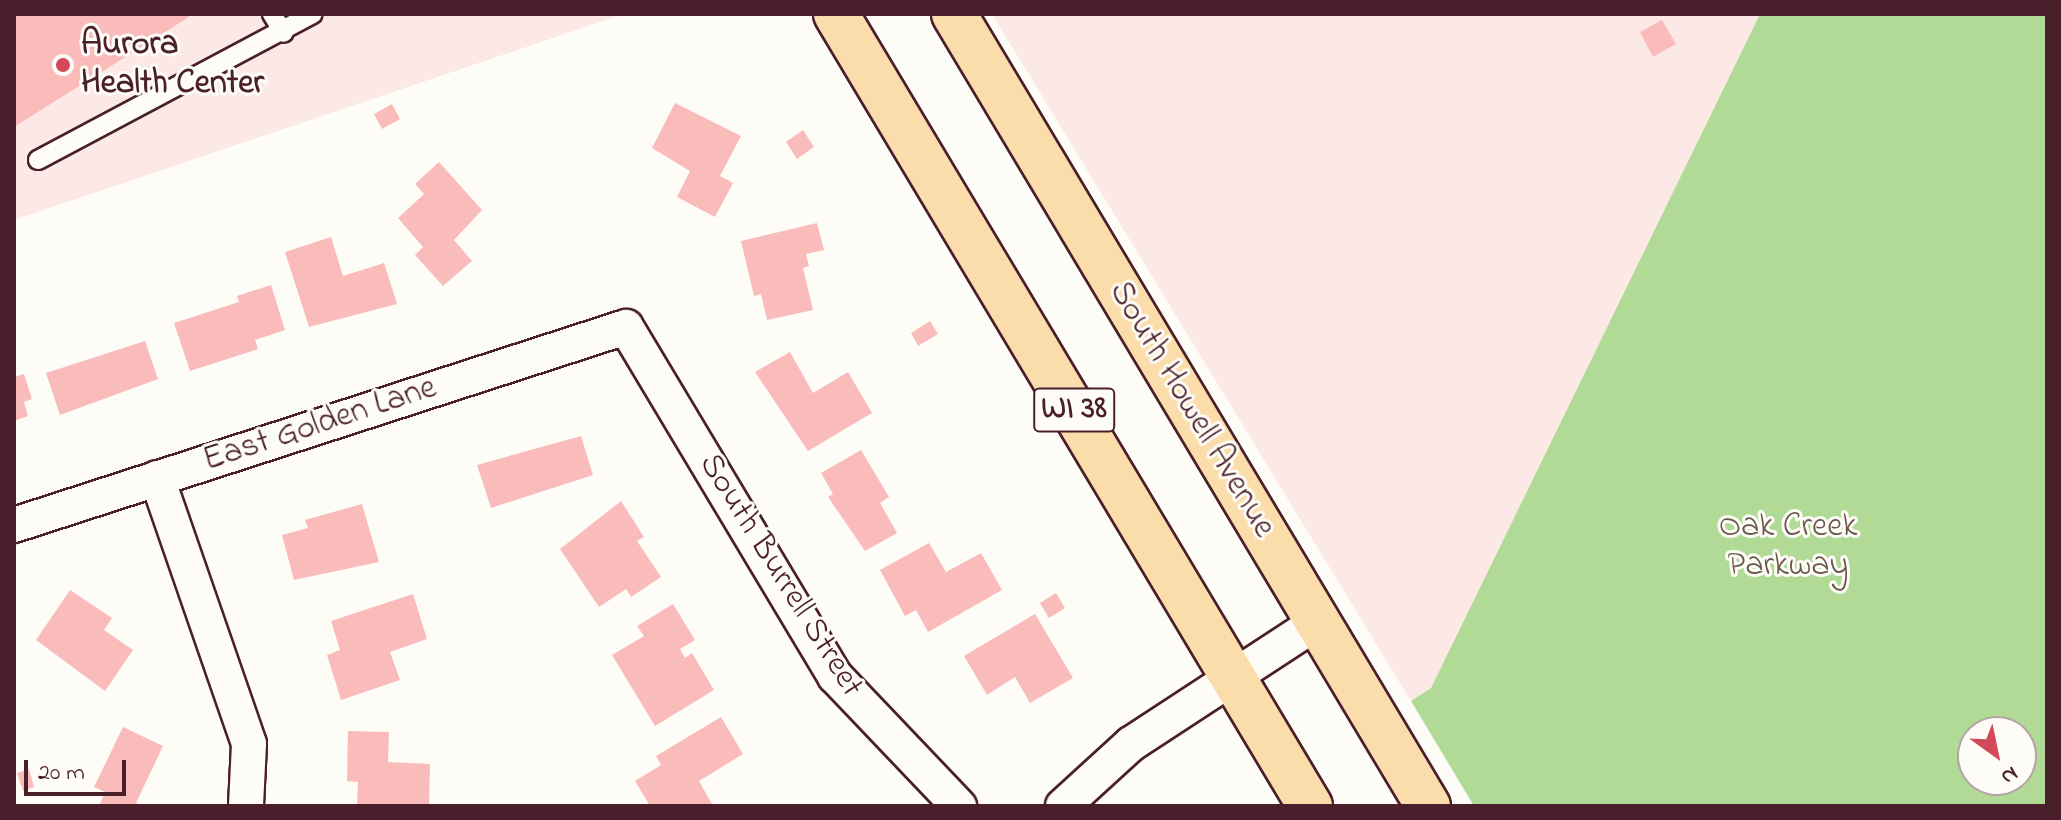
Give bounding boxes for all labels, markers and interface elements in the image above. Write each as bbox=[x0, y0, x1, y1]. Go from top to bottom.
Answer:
place label: Aurora Health Center bbox=[81, 25, 264, 104]
marker: Aurora Health Center bbox=[52, 54, 74, 76]
street label: South Howell Avenue bbox=[1098, 275, 1284, 545]
street label: East Golden Lane bbox=[198, 368, 442, 482]
road number: WI 38 bbox=[1032, 382, 1116, 438]
street label: South Burrell Street bbox=[689, 447, 871, 705]
park label: Oak Creek Parkway bbox=[1719, 507, 1857, 586]
north arrow bbox=[1957, 716, 2037, 796]
scale bar bbox=[28, 744, 130, 794]
text: 20 m bbox=[38, 756, 85, 791]
text: N bbox=[1994, 757, 2024, 792]

